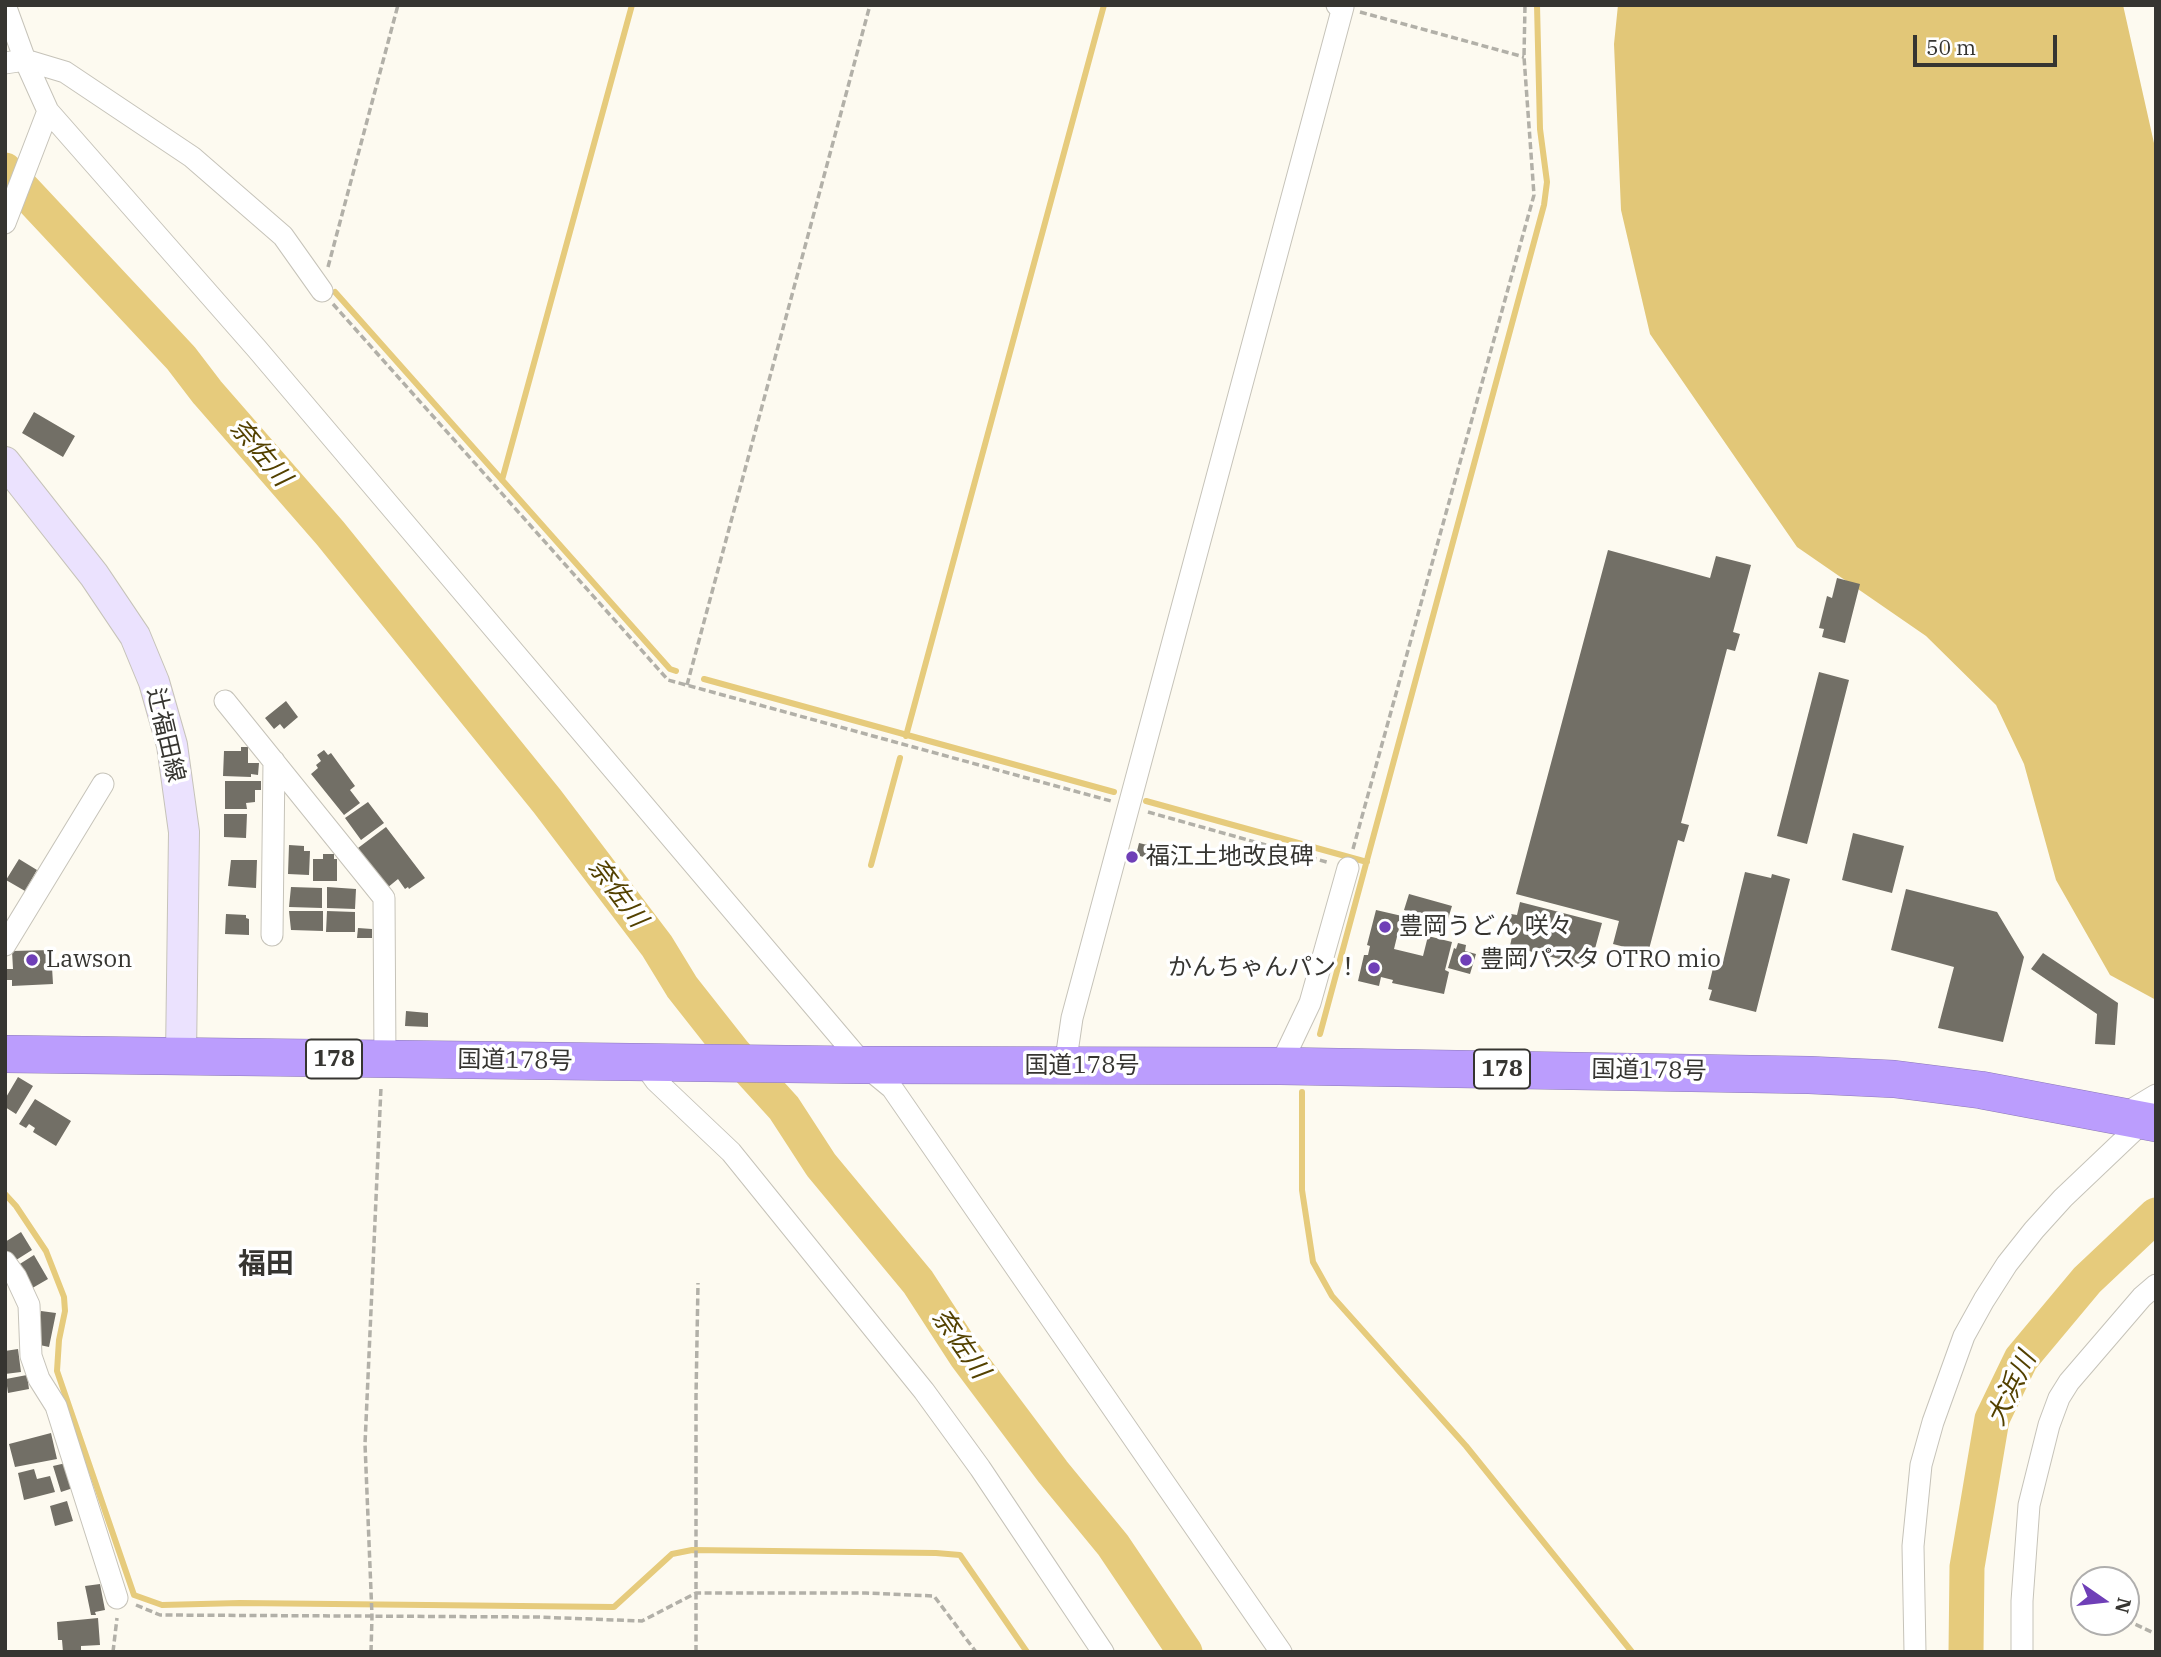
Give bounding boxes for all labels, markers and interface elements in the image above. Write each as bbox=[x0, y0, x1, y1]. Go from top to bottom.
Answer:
scale bar bbox=[1916, 21, 2060, 65]
text: 50 m bbox=[1926, 33, 1976, 61]
water label: 奈佐川 bbox=[223, 413, 297, 493]
street label: 辻福田線 bbox=[140, 685, 190, 785]
place label: 福江土地改良碑 bbox=[1146, 843, 1314, 871]
marker: 福江土地改良碑 bbox=[1124, 849, 1140, 865]
water label: 奈佐川 bbox=[581, 852, 653, 934]
place label: 豊岡うどん 咲々 bbox=[1399, 913, 1573, 941]
marker: 豊岡うどん 咲々 bbox=[1377, 919, 1393, 935]
place label: Lawson bbox=[46, 946, 132, 974]
place label: 豊岡パスタ OTRO mio bbox=[1480, 946, 1721, 974]
marker: Lawson bbox=[24, 952, 40, 968]
marker: 豊岡パスタ OTRO mio bbox=[1458, 952, 1474, 968]
place label: かんちゃんパン！ bbox=[1168, 954, 1360, 982]
marker: かんちゃんパン！ bbox=[1366, 960, 1382, 976]
road number: 178 bbox=[306, 1040, 362, 1078]
street label: 国道178号 bbox=[457, 1046, 573, 1076]
road number: 178 bbox=[1474, 1050, 1530, 1088]
street label: 国道178号 bbox=[1024, 1052, 1140, 1080]
street label: 国道178号 bbox=[1591, 1056, 1707, 1086]
district label: 福田 bbox=[238, 1248, 294, 1282]
water label: 奈佐川 bbox=[925, 1303, 995, 1385]
water label: 大浜川 bbox=[1981, 1347, 2043, 1431]
north arrow bbox=[2070, 1566, 2140, 1636]
text: N bbox=[2110, 1595, 2137, 1616]

